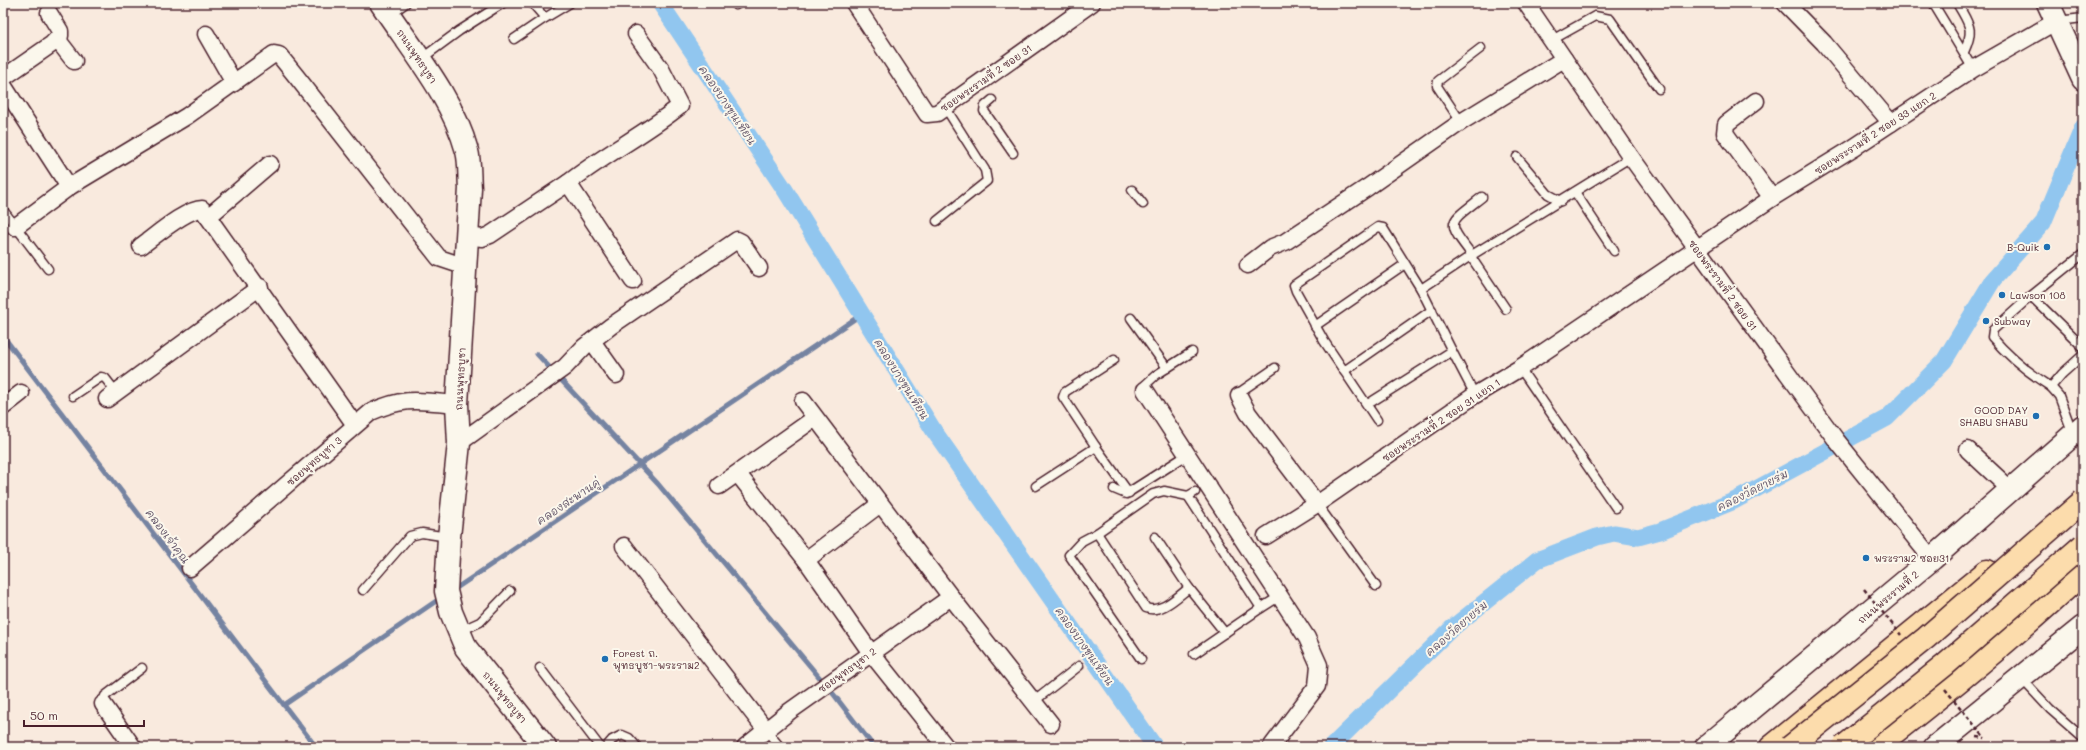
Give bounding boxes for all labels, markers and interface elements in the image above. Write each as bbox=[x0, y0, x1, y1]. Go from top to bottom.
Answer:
street label: ถนนพุทธบูชา bbox=[393, 26, 440, 87]
street label: ซอยพระรามที่ 2 ซอย 31 bbox=[937, 40, 1035, 115]
water label: คลองบางขุนเทียน bbox=[693, 62, 760, 149]
street label: ซอยพระรามที่ 2 ซอย 33 แยก 2 bbox=[1811, 87, 1939, 178]
street label: ซอยพระรามที่ 2 ซอย 31 bbox=[1685, 236, 1762, 333]
place label: B-Quik bbox=[2007, 240, 2039, 254]
marker: B-Quik bbox=[2042, 242, 2052, 252]
place label: Lawson 108 bbox=[2010, 288, 2065, 302]
marker: Lawson 108 bbox=[1997, 290, 2007, 300]
place label: Subway bbox=[1994, 314, 2031, 328]
marker: Subway bbox=[1981, 316, 1991, 326]
water label: คลองบางขุนเทียน bbox=[869, 336, 933, 424]
street label: ถนนพุทธบูชา bbox=[451, 347, 470, 411]
street label: ซอยพระรามที่ 2 ซอย 31 แยก 1 bbox=[1378, 374, 1503, 465]
place label: GOOD DAY SHABU SHABU bbox=[1960, 403, 2028, 429]
marker: GOOD DAY SHABU SHABU bbox=[2031, 411, 2041, 421]
street label: ซอยพุทธบูชา 3 bbox=[283, 433, 345, 490]
water label: คลองวัดยายร่ม bbox=[1714, 465, 1790, 514]
water label: คลองสะพานคู่ bbox=[533, 474, 605, 529]
water label: คลองเจ้าคุณ bbox=[140, 506, 194, 568]
place label: พระราม2 ซอย31 bbox=[1874, 551, 1949, 565]
marker: พระราม2 ซอย31 bbox=[1861, 553, 1871, 563]
street label: ถนนพระรามที่ 2 bbox=[1854, 566, 1921, 627]
water label: คลองวัดยายร่ม bbox=[1422, 596, 1491, 659]
water label: คลองบางขุนเทียน bbox=[1050, 604, 1118, 690]
street label: ซอยพุทธบูชา 2 bbox=[815, 644, 879, 697]
place label: Forest ถ. พุทธบูชา-พระราม2 bbox=[613, 646, 700, 673]
marker: Forest ถ. พุทธบูชา-พระราม2 bbox=[600, 654, 610, 664]
street label: ถนนพุทธบูชา bbox=[479, 668, 530, 726]
scale bar bbox=[24, 702, 144, 728]
text: 50 m bbox=[30, 707, 58, 723]

